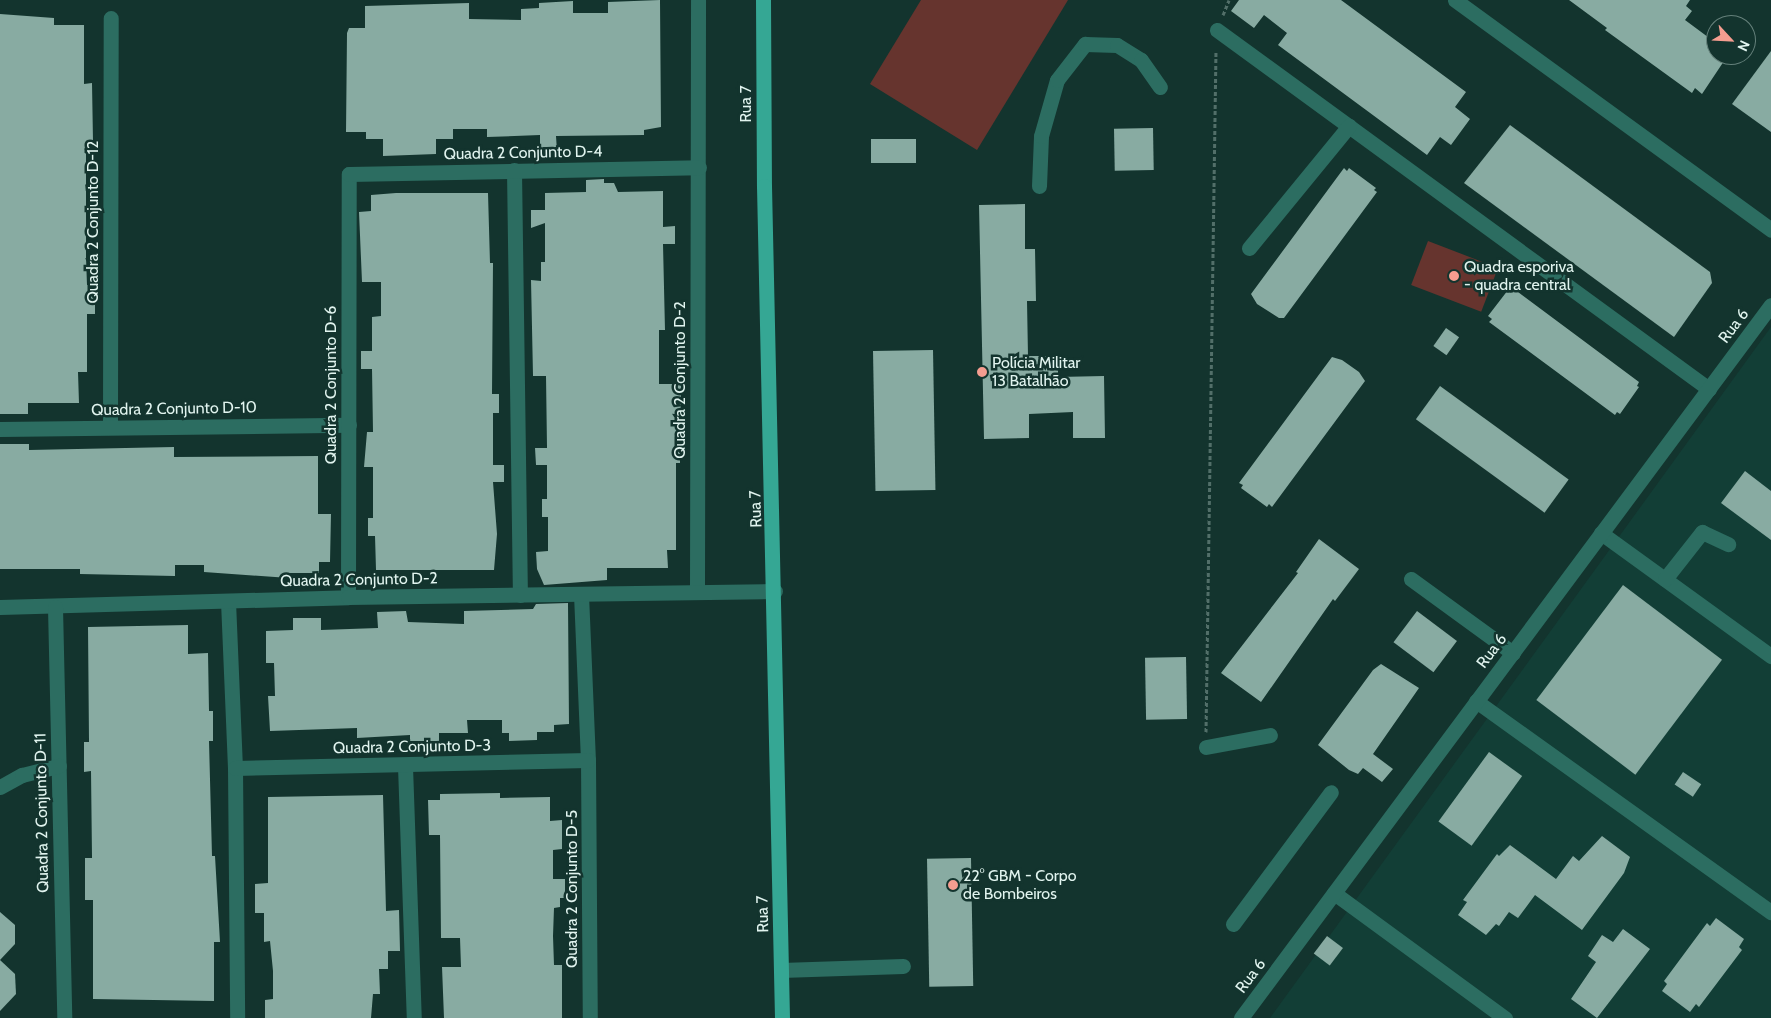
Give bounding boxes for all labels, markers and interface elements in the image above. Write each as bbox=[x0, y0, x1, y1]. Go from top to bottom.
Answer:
north arrow bbox=[1706, 15, 1756, 65]
text: N bbox=[1733, 38, 1754, 54]
street label: Rua 7 bbox=[736, 85, 756, 123]
street label: Quadra 2 Conjunto D-12 bbox=[83, 141, 103, 303]
street label: Quadra 2 Conjunto D-4 bbox=[443, 142, 603, 164]
place label: Quadra esporiva - quadra central bbox=[1464, 257, 1574, 295]
marker: Quadra esporiva - quadra central bbox=[1448, 270, 1460, 282]
street label: Quadra 2 Conjunto D-2 bbox=[670, 301, 690, 459]
street label: Rua 6 bbox=[1715, 305, 1753, 347]
street label: Quadra 2 Conjunto D-6 bbox=[321, 306, 341, 464]
place label: Polícia Militar 13 Batalhão bbox=[992, 353, 1080, 391]
marker: Polícia Militar 13 Batalhão bbox=[976, 366, 988, 378]
street label: Quadra 2 Conjunto D-10 bbox=[91, 398, 257, 420]
street label: Rua 7 bbox=[746, 490, 766, 528]
street label: Quadra 2 Conjunto D-2 bbox=[280, 569, 438, 591]
street label: Rua 6 bbox=[1473, 630, 1511, 672]
street label: Quadra 2 Conjunto D-11 bbox=[31, 733, 53, 893]
street label: Quadra 2 Conjunto D-3 bbox=[333, 736, 491, 758]
street label: Quadra 2 Conjunto D-5 bbox=[562, 810, 582, 968]
place label: 22° GBM - Corpo de Bombeiros bbox=[963, 866, 1077, 904]
marker: 22° GBM - Corpo de Bombeiros bbox=[947, 879, 959, 891]
street label: Rua 7 bbox=[753, 895, 773, 933]
street label: Rua 6 bbox=[1232, 955, 1270, 997]

